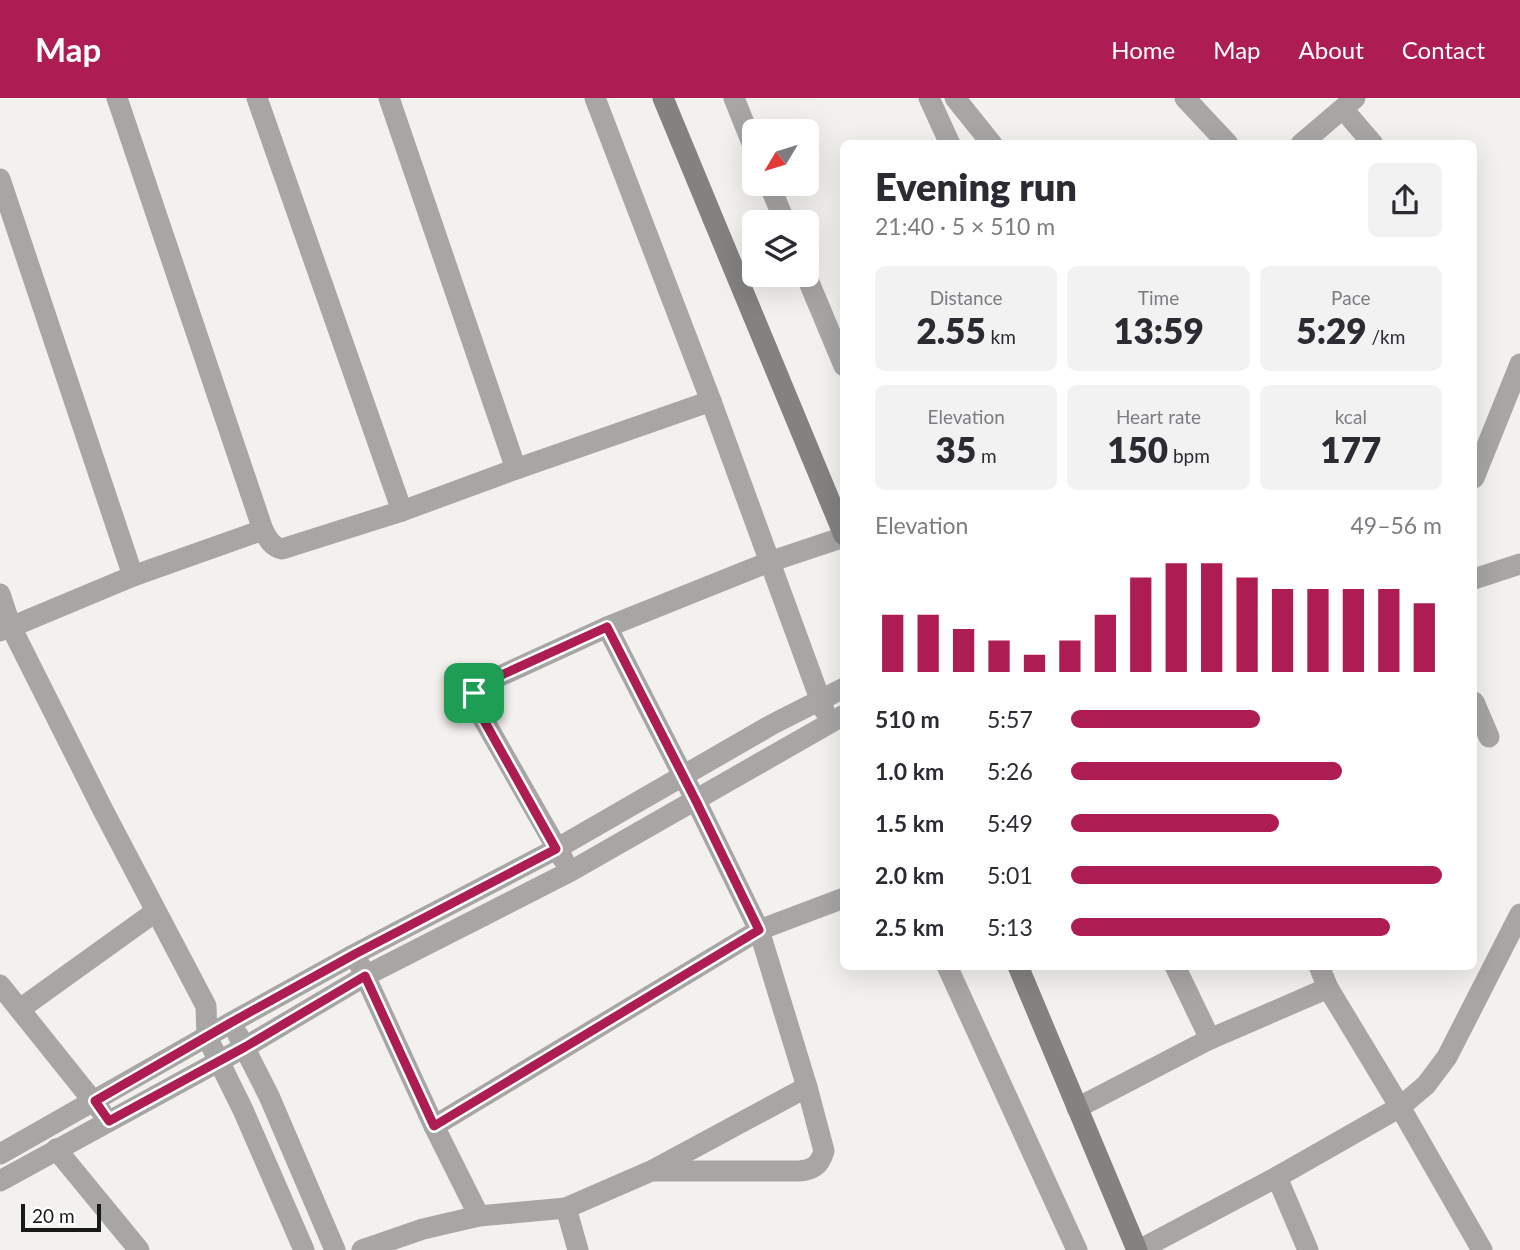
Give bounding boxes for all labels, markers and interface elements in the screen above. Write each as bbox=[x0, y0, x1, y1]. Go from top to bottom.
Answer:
text: Map bbox=[35, 29, 101, 69]
text: Home bbox=[1111, 35, 1175, 64]
text: Map bbox=[1213, 35, 1261, 64]
text: About bbox=[1299, 35, 1364, 64]
text: Contact bbox=[1402, 35, 1485, 64]
north arrow bbox=[742, 119, 819, 196]
map controls bbox=[742, 119, 819, 287]
text: Evening run bbox=[875, 163, 1077, 209]
button: share bbox=[1368, 163, 1442, 237]
button: layers bbox=[742, 210, 819, 287]
text: 21:40 · 5 × 510 m bbox=[875, 212, 1055, 240]
text: Distance bbox=[930, 286, 1003, 309]
text: Time bbox=[1138, 286, 1179, 309]
text: Pace bbox=[1331, 286, 1371, 309]
text: 2.55 bbox=[916, 309, 986, 351]
text: 13:59 bbox=[1113, 309, 1204, 351]
text: 5:29 bbox=[1296, 309, 1367, 351]
text: km bbox=[986, 325, 1016, 348]
text: /km bbox=[1367, 325, 1405, 348]
text: Elevation bbox=[928, 405, 1005, 428]
text: Heart rate bbox=[1116, 405, 1201, 428]
text: kcal bbox=[1335, 405, 1367, 428]
text: 35 bbox=[936, 428, 976, 470]
text: 150 bbox=[1107, 428, 1168, 470]
text: 177 bbox=[1320, 428, 1381, 470]
text: m bbox=[976, 444, 997, 467]
text: bpm bbox=[1168, 444, 1210, 467]
text: Elevation bbox=[875, 511, 968, 539]
text: 49–56 m bbox=[1350, 511, 1442, 539]
pin bbox=[444, 663, 504, 723]
icon: arrive bbox=[455, 674, 493, 712]
text: 510 m bbox=[875, 705, 940, 733]
text: 5:57 bbox=[987, 705, 1033, 733]
text: 1.0 km bbox=[875, 757, 944, 785]
text: 5:26 bbox=[987, 757, 1033, 785]
text: 1.5 km bbox=[875, 809, 944, 837]
text: 5:49 bbox=[987, 809, 1033, 837]
text: 2.0 km bbox=[875, 861, 944, 889]
text: 5:01 bbox=[987, 861, 1033, 889]
text: 2.5 km bbox=[875, 913, 944, 941]
text: 5:13 bbox=[987, 913, 1033, 941]
scale bar bbox=[21, 1201, 102, 1233]
text: 20 m bbox=[32, 1204, 75, 1227]

